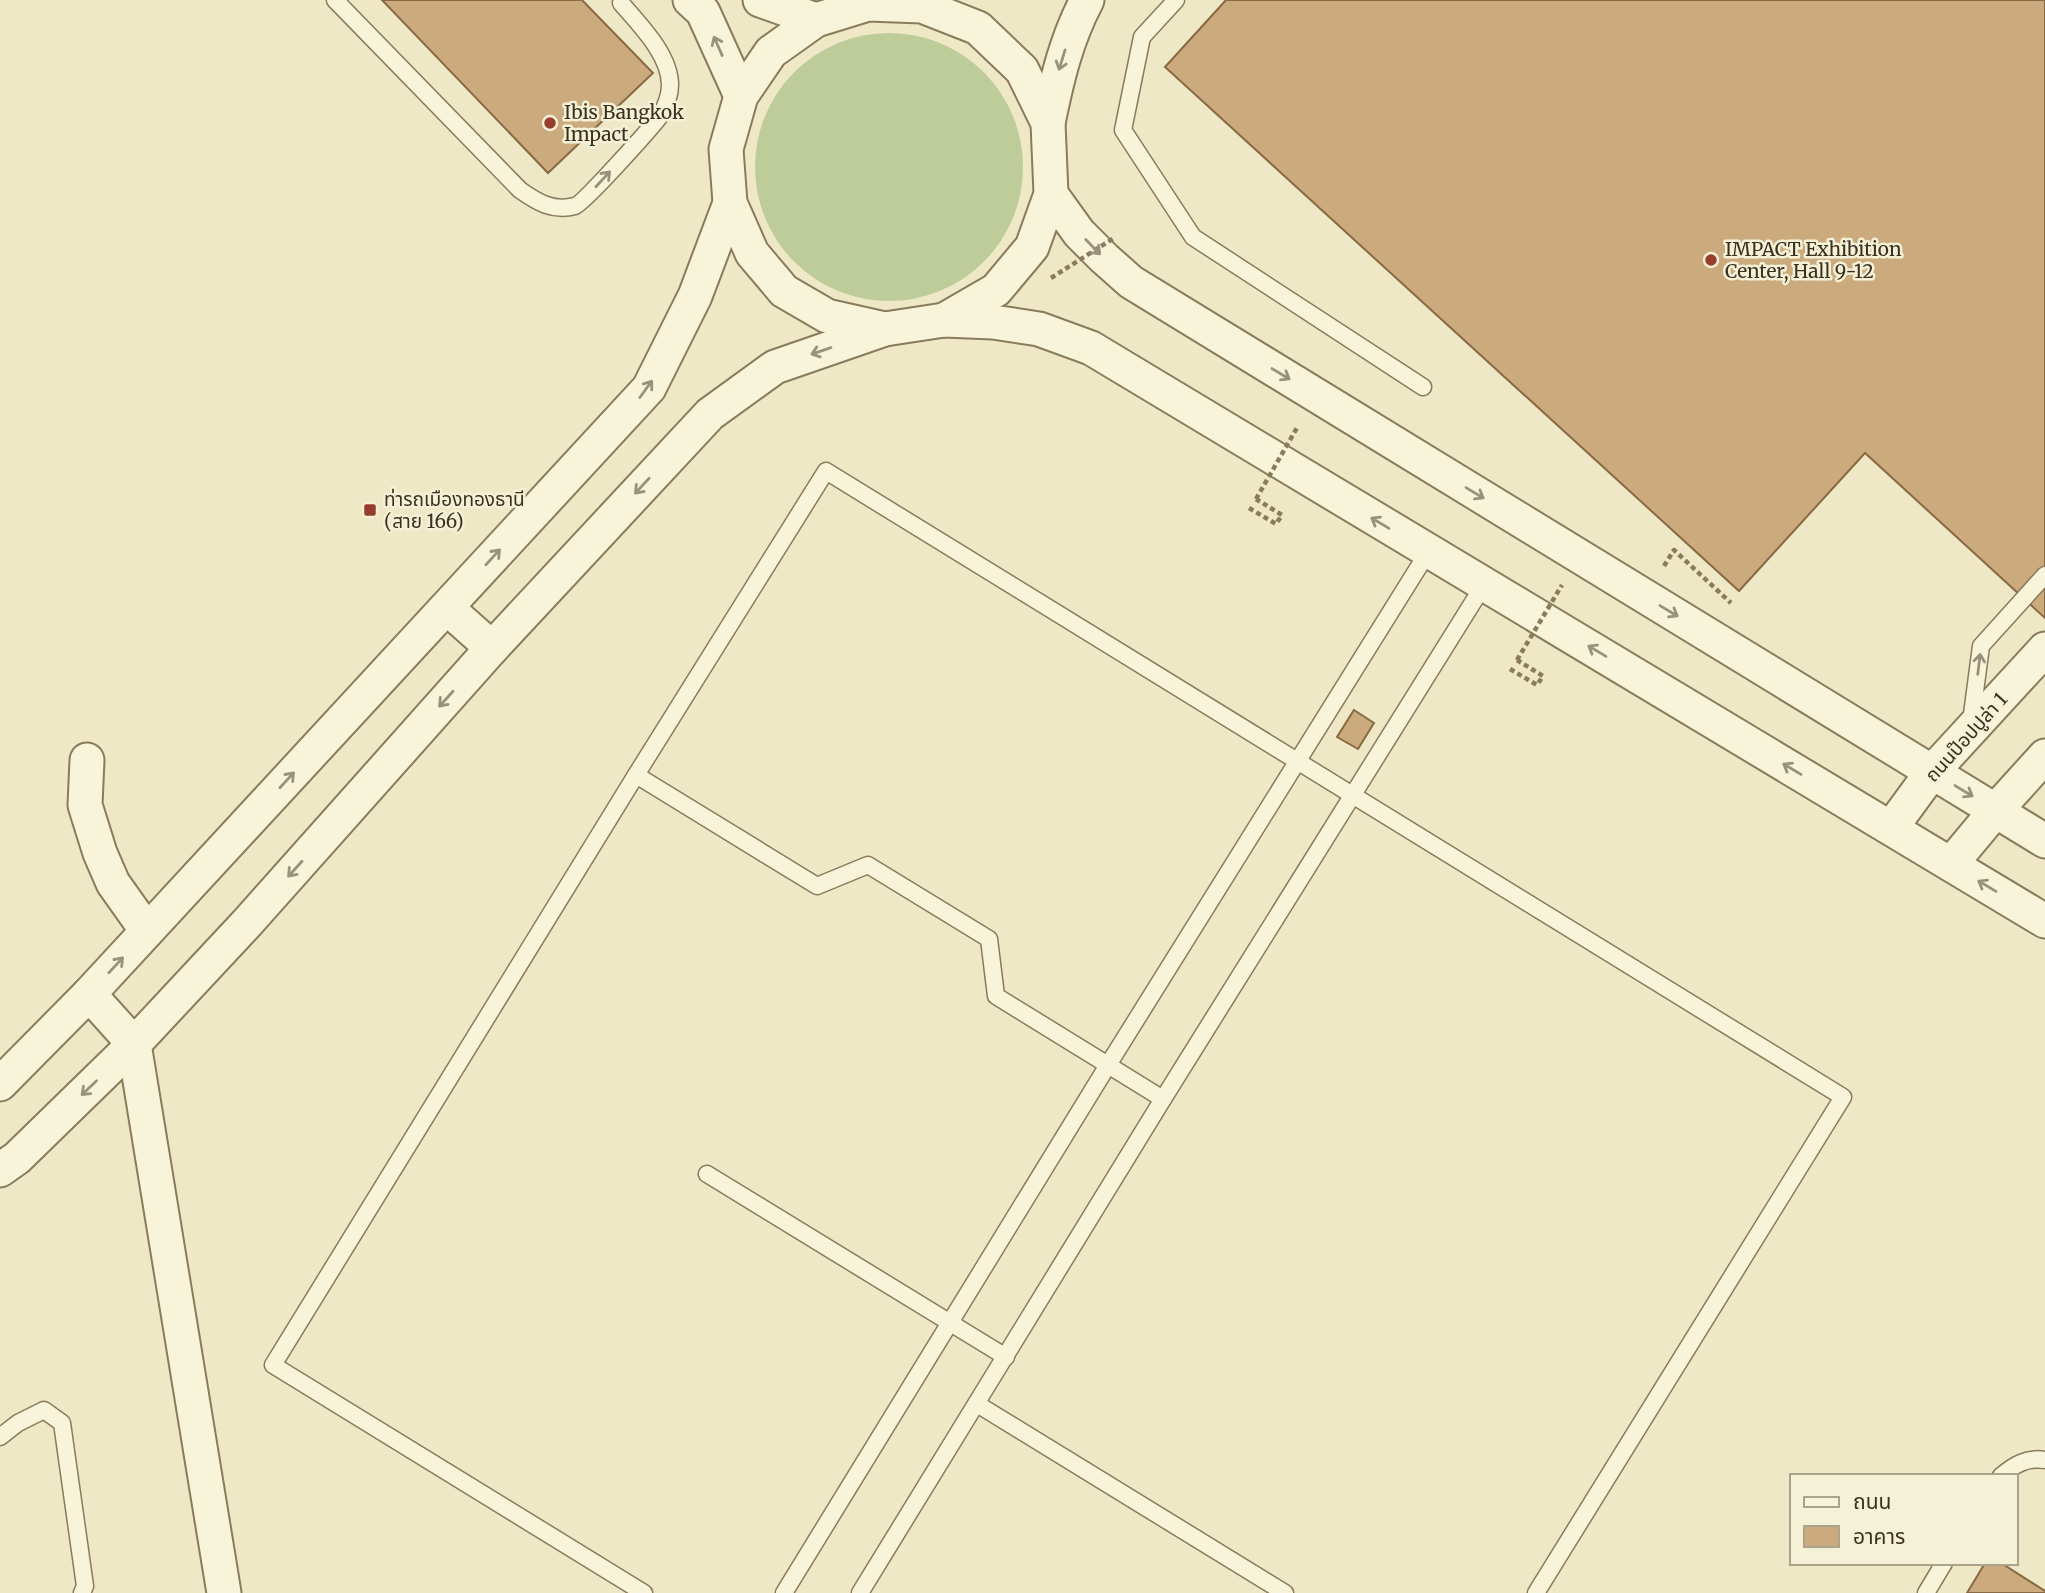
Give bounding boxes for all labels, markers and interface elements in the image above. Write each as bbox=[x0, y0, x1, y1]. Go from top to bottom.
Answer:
one-way arrow bbox=[711, 36, 724, 57]
one-way arrow bbox=[1055, 48, 1068, 70]
place label: Ibis Bangkok Impact bbox=[564, 100, 684, 146]
marker: Ibis Bangkok Impact bbox=[542, 115, 558, 131]
one-way arrow bbox=[594, 171, 611, 188]
place label: IMPACT Exhibition Center, Hall 9-12 bbox=[1725, 237, 1902, 283]
one-way arrow bbox=[1084, 239, 1101, 256]
marker: IMPACT Exhibition Center, Hall 9-12 bbox=[1703, 252, 1719, 268]
one-way arrow bbox=[810, 346, 832, 358]
one-way arrow bbox=[1271, 367, 1291, 381]
one-way arrow bbox=[639, 380, 653, 399]
one-way arrow bbox=[634, 477, 651, 494]
one-way arrow bbox=[1465, 486, 1485, 500]
place label: ท่ารถเมืองทองธานี (สาย 166) bbox=[384, 487, 525, 533]
marker: ท่ารถเมืองทองธานี (สาย 166) bbox=[362, 502, 378, 518]
one-way arrow bbox=[1370, 516, 1390, 530]
one-way arrow bbox=[485, 548, 501, 566]
one-way arrow bbox=[1659, 605, 1679, 619]
one-way arrow bbox=[1587, 644, 1607, 658]
one-way arrow bbox=[1972, 653, 1985, 675]
street label: ถนนป๊อปปูล่า 1 bbox=[1920, 687, 2013, 787]
one-way arrow bbox=[439, 689, 455, 707]
one-way arrow bbox=[1782, 761, 1802, 775]
one-way arrow bbox=[279, 772, 296, 789]
one-way arrow bbox=[1953, 785, 1973, 799]
one-way arrow bbox=[287, 860, 303, 878]
one-way arrow bbox=[1977, 879, 1997, 893]
one-way arrow bbox=[108, 956, 124, 974]
one-way arrow bbox=[81, 1079, 98, 1096]
legend bbox=[1790, 1474, 2017, 1565]
text: ถนน bbox=[1853, 1488, 1891, 1515]
text: อาคาร bbox=[1853, 1523, 1905, 1550]

